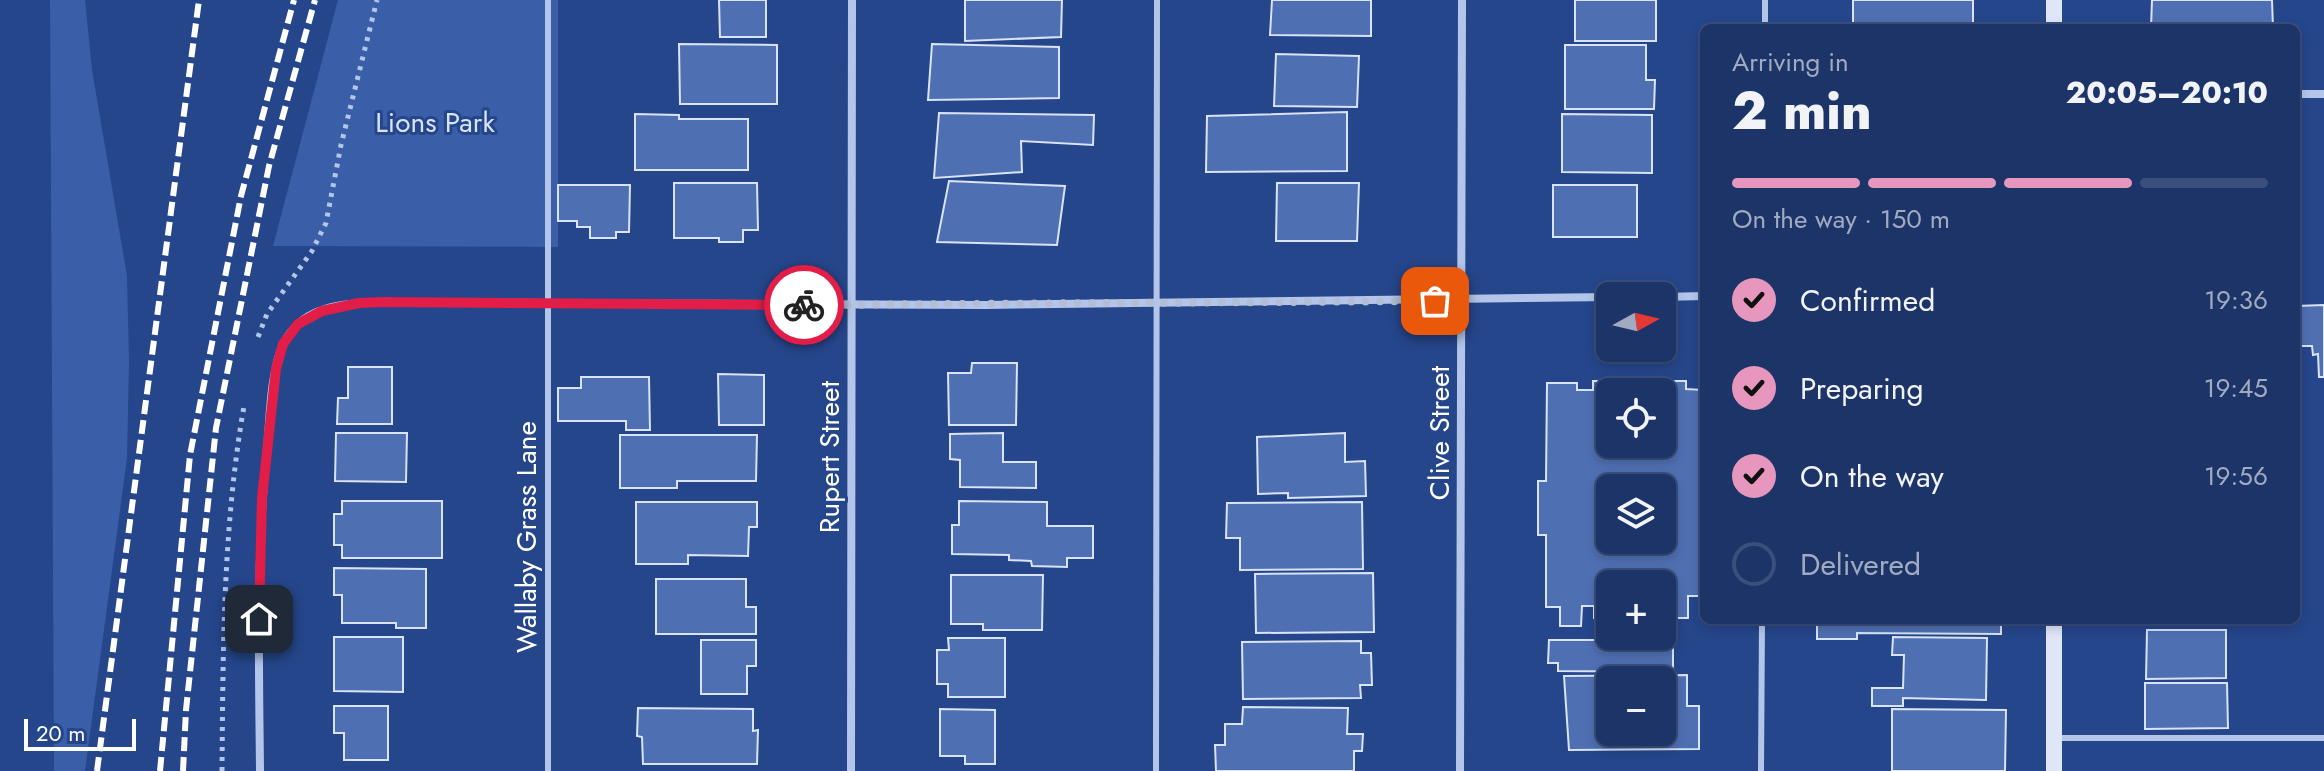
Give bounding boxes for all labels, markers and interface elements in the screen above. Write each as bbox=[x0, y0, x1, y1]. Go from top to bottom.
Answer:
text: Arriving in bbox=[1732, 43, 1849, 81]
text: 20:05–20:10 bbox=[2066, 71, 2268, 114]
text: 2 min bbox=[1732, 73, 1872, 149]
park label: Lions Park bbox=[375, 102, 495, 143]
text: On the way · 150 m bbox=[1732, 200, 1950, 238]
courier bbox=[764, 265, 844, 345]
pin bbox=[1401, 267, 1469, 335]
icon: check bbox=[1732, 278, 1776, 322]
icon: bag bbox=[1413, 279, 1457, 323]
text: Confirmed bbox=[1800, 279, 1935, 322]
text: 19:36 bbox=[2204, 281, 2268, 319]
north arrow bbox=[1596, 282, 1676, 362]
map controls bbox=[1596, 282, 1676, 746]
icon: bike bbox=[782, 283, 826, 327]
street label: Clive Street bbox=[1419, 366, 1460, 500]
icon: check bbox=[1732, 366, 1776, 410]
text: Preparing bbox=[1800, 367, 1924, 410]
text: 19:45 bbox=[2204, 369, 2268, 407]
button: locate bbox=[1596, 378, 1676, 458]
street label: Rupert Street bbox=[809, 381, 850, 533]
street label: Wallaby Grass Lane bbox=[506, 421, 547, 653]
icon: check bbox=[1732, 454, 1776, 498]
text: On the way bbox=[1800, 455, 1944, 498]
text: 19:56 bbox=[2204, 457, 2268, 495]
button: layers bbox=[1596, 474, 1676, 554]
text: Delivered bbox=[1800, 543, 1921, 586]
button: + bbox=[1596, 570, 1676, 650]
pin bbox=[225, 585, 293, 653]
icon: home bbox=[237, 597, 281, 641]
button: − bbox=[1596, 666, 1676, 746]
scale bar bbox=[24, 715, 136, 751]
text: 20 m bbox=[36, 717, 85, 749]

